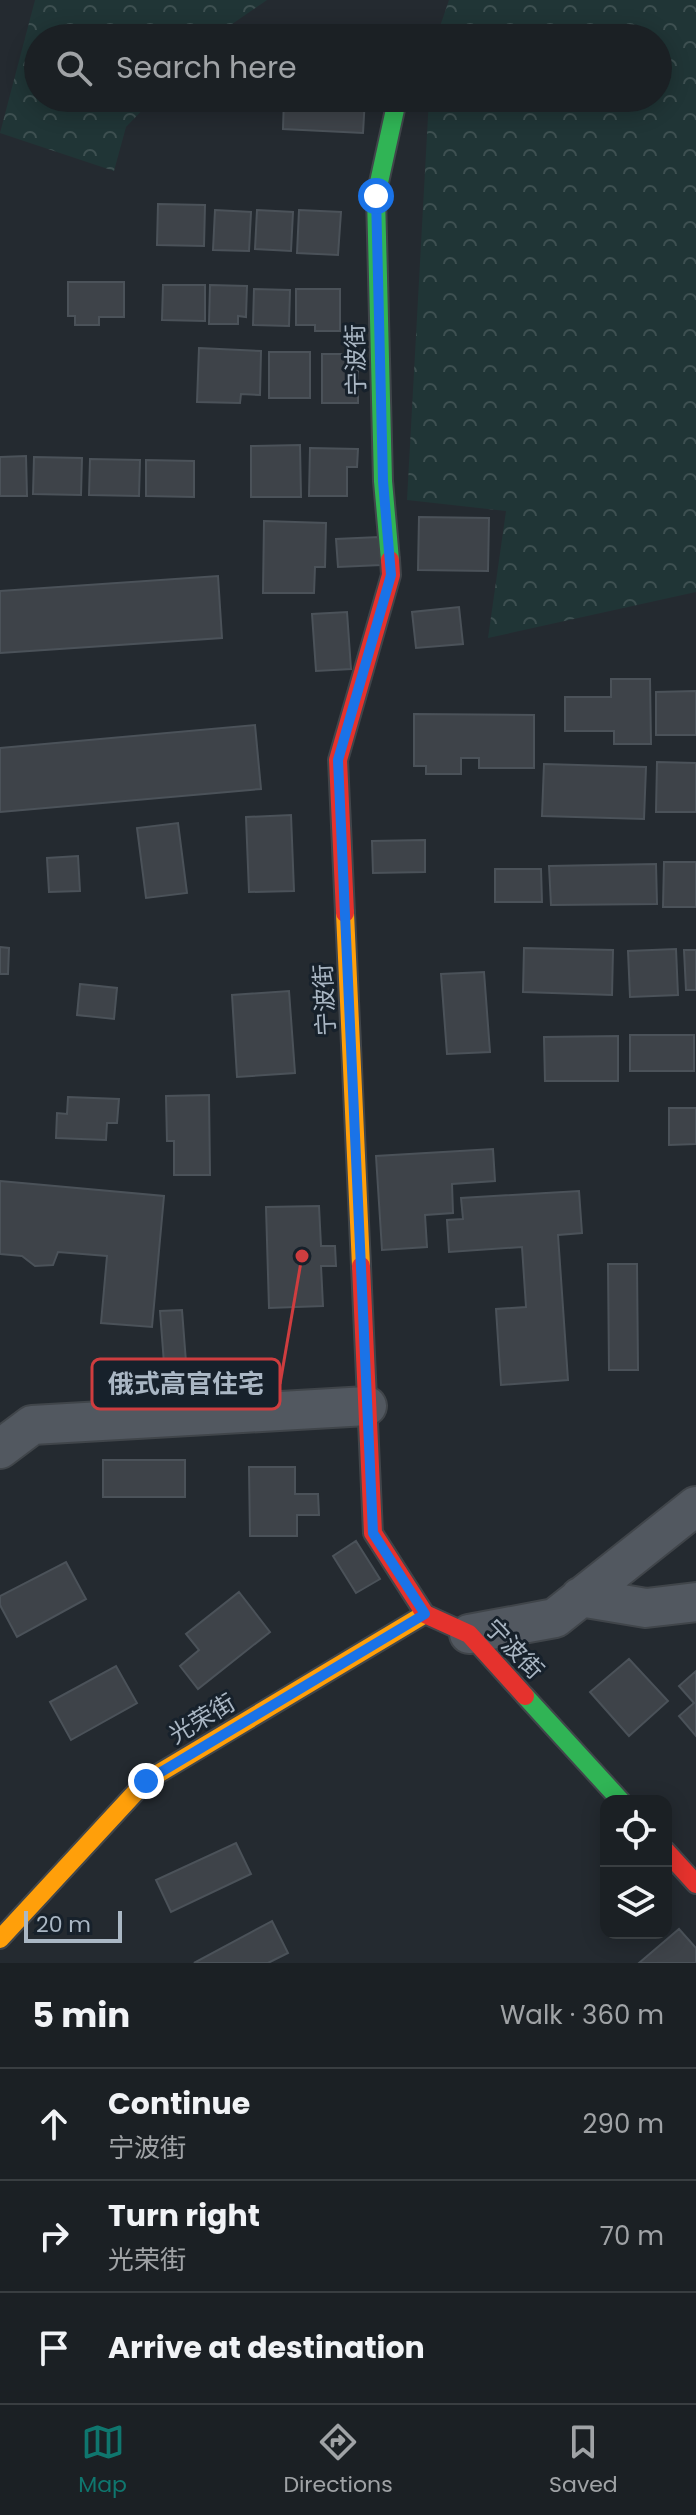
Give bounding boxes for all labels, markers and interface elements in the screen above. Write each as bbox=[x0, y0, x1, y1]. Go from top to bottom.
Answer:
search box bbox=[24, 24, 672, 112]
icon: search bbox=[52, 46, 96, 90]
text: Search here bbox=[116, 46, 297, 89]
route start bbox=[358, 178, 394, 214]
street label: 宁波街 bbox=[338, 324, 373, 396]
street label: 宁波街 bbox=[306, 963, 343, 1037]
callout: 俄式高官住宅 bbox=[92, 1359, 280, 1409]
text: 俄式高官住宅 bbox=[108, 1366, 264, 1402]
street label: 宁波街 bbox=[477, 1611, 551, 1686]
street label: 光荣街 bbox=[162, 1686, 241, 1751]
route end bbox=[128, 1763, 164, 1799]
map controls bbox=[600, 1795, 672, 1939]
button: locate bbox=[600, 1795, 672, 1867]
button: layers bbox=[600, 1867, 672, 1939]
scale bar bbox=[24, 1907, 122, 1943]
text: 20 m bbox=[36, 1909, 91, 1940]
text: 5 min bbox=[32, 1991, 130, 2039]
text: Walk · 360 m bbox=[500, 1997, 664, 2033]
text: Continue bbox=[108, 2082, 250, 2125]
icon: ahead bbox=[32, 2102, 76, 2146]
text: 290 m bbox=[583, 2106, 664, 2142]
text: 宁波街 bbox=[108, 2130, 186, 2166]
text: Turn right bbox=[108, 2194, 260, 2237]
icon: right bbox=[32, 2214, 76, 2258]
text: 70 m bbox=[600, 2218, 664, 2254]
text: 光荣街 bbox=[108, 2242, 186, 2278]
icon: arrive bbox=[32, 2326, 76, 2370]
text: Arrive at destination bbox=[108, 2326, 425, 2369]
tab: Map bbox=[78, 2420, 127, 2501]
tab: Directions bbox=[283, 2420, 393, 2501]
tab: Saved bbox=[549, 2420, 618, 2501]

